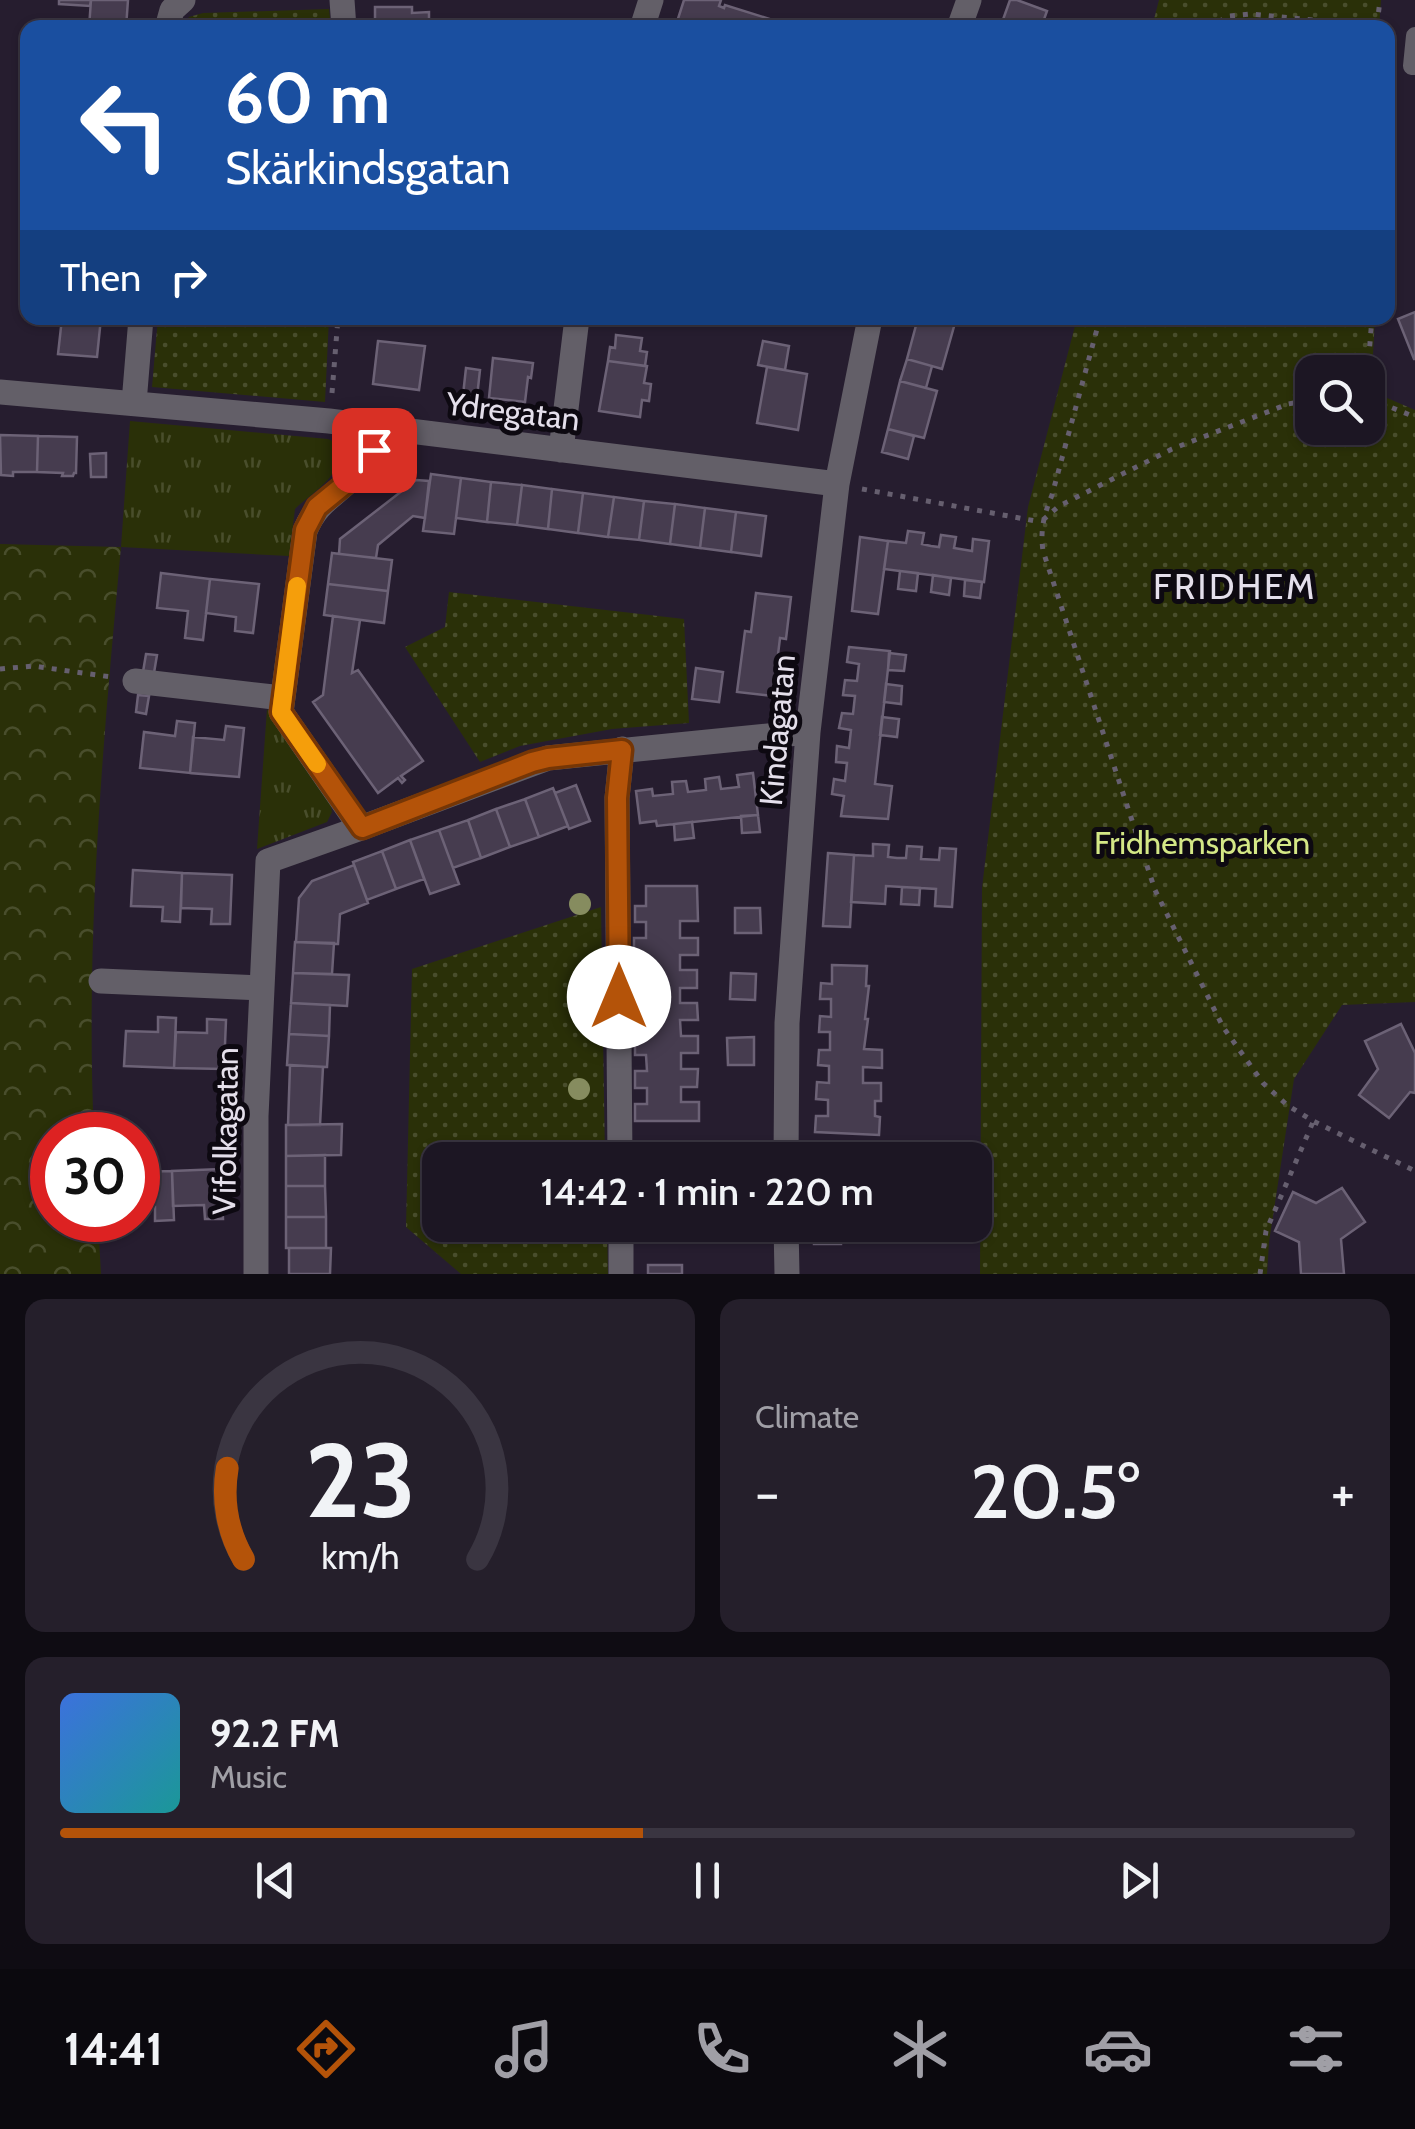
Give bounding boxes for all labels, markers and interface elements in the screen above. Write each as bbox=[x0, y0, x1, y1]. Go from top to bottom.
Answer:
text: 60 m bbox=[225, 55, 390, 141]
icon: left bbox=[60, 60, 190, 190]
text: Skärkindsgatan bbox=[225, 141, 511, 195]
icon: right bbox=[161, 250, 216, 305]
text: Then bbox=[60, 254, 141, 301]
map controls bbox=[1295, 355, 1385, 445]
button: search bbox=[1295, 355, 1385, 445]
street label: Ydregatan bbox=[443, 383, 582, 439]
pin bbox=[332, 408, 417, 493]
icon: arrive bbox=[347, 423, 402, 478]
district label: FRIDHEM bbox=[1153, 565, 1317, 608]
street label: Kindagatan bbox=[751, 653, 803, 807]
park label: Fridhemsparken bbox=[1094, 823, 1310, 862]
position arrow bbox=[567, 945, 671, 1049]
street label: Vifolkagatan bbox=[204, 1047, 246, 1215]
speed limit sign: 30 bbox=[30, 1112, 160, 1242]
text: 14:42 · 1 min · 220 m bbox=[540, 1168, 874, 1215]
text: Climate bbox=[755, 1397, 859, 1436]
text: 23 bbox=[304, 1417, 416, 1543]
text: 20.5° bbox=[970, 1446, 1140, 1537]
text: − bbox=[755, 1459, 779, 1526]
text: + bbox=[1331, 1459, 1355, 1526]
text: km/h bbox=[321, 1535, 399, 1578]
text: 92.2 FM bbox=[210, 1710, 340, 1757]
text: Music bbox=[210, 1757, 287, 1796]
icon: previous bbox=[248, 1853, 303, 1908]
icon: pause bbox=[680, 1853, 735, 1908]
icon: next bbox=[1112, 1853, 1167, 1908]
icon: directions bbox=[291, 2014, 361, 2084]
icon: music bbox=[489, 2014, 559, 2084]
icon: phone bbox=[687, 2014, 757, 2084]
icon: climate bbox=[885, 2014, 955, 2084]
icon: car bbox=[1083, 2014, 1153, 2084]
icon: filters bbox=[1281, 2014, 1351, 2084]
text: 14:41 bbox=[64, 2022, 163, 2076]

